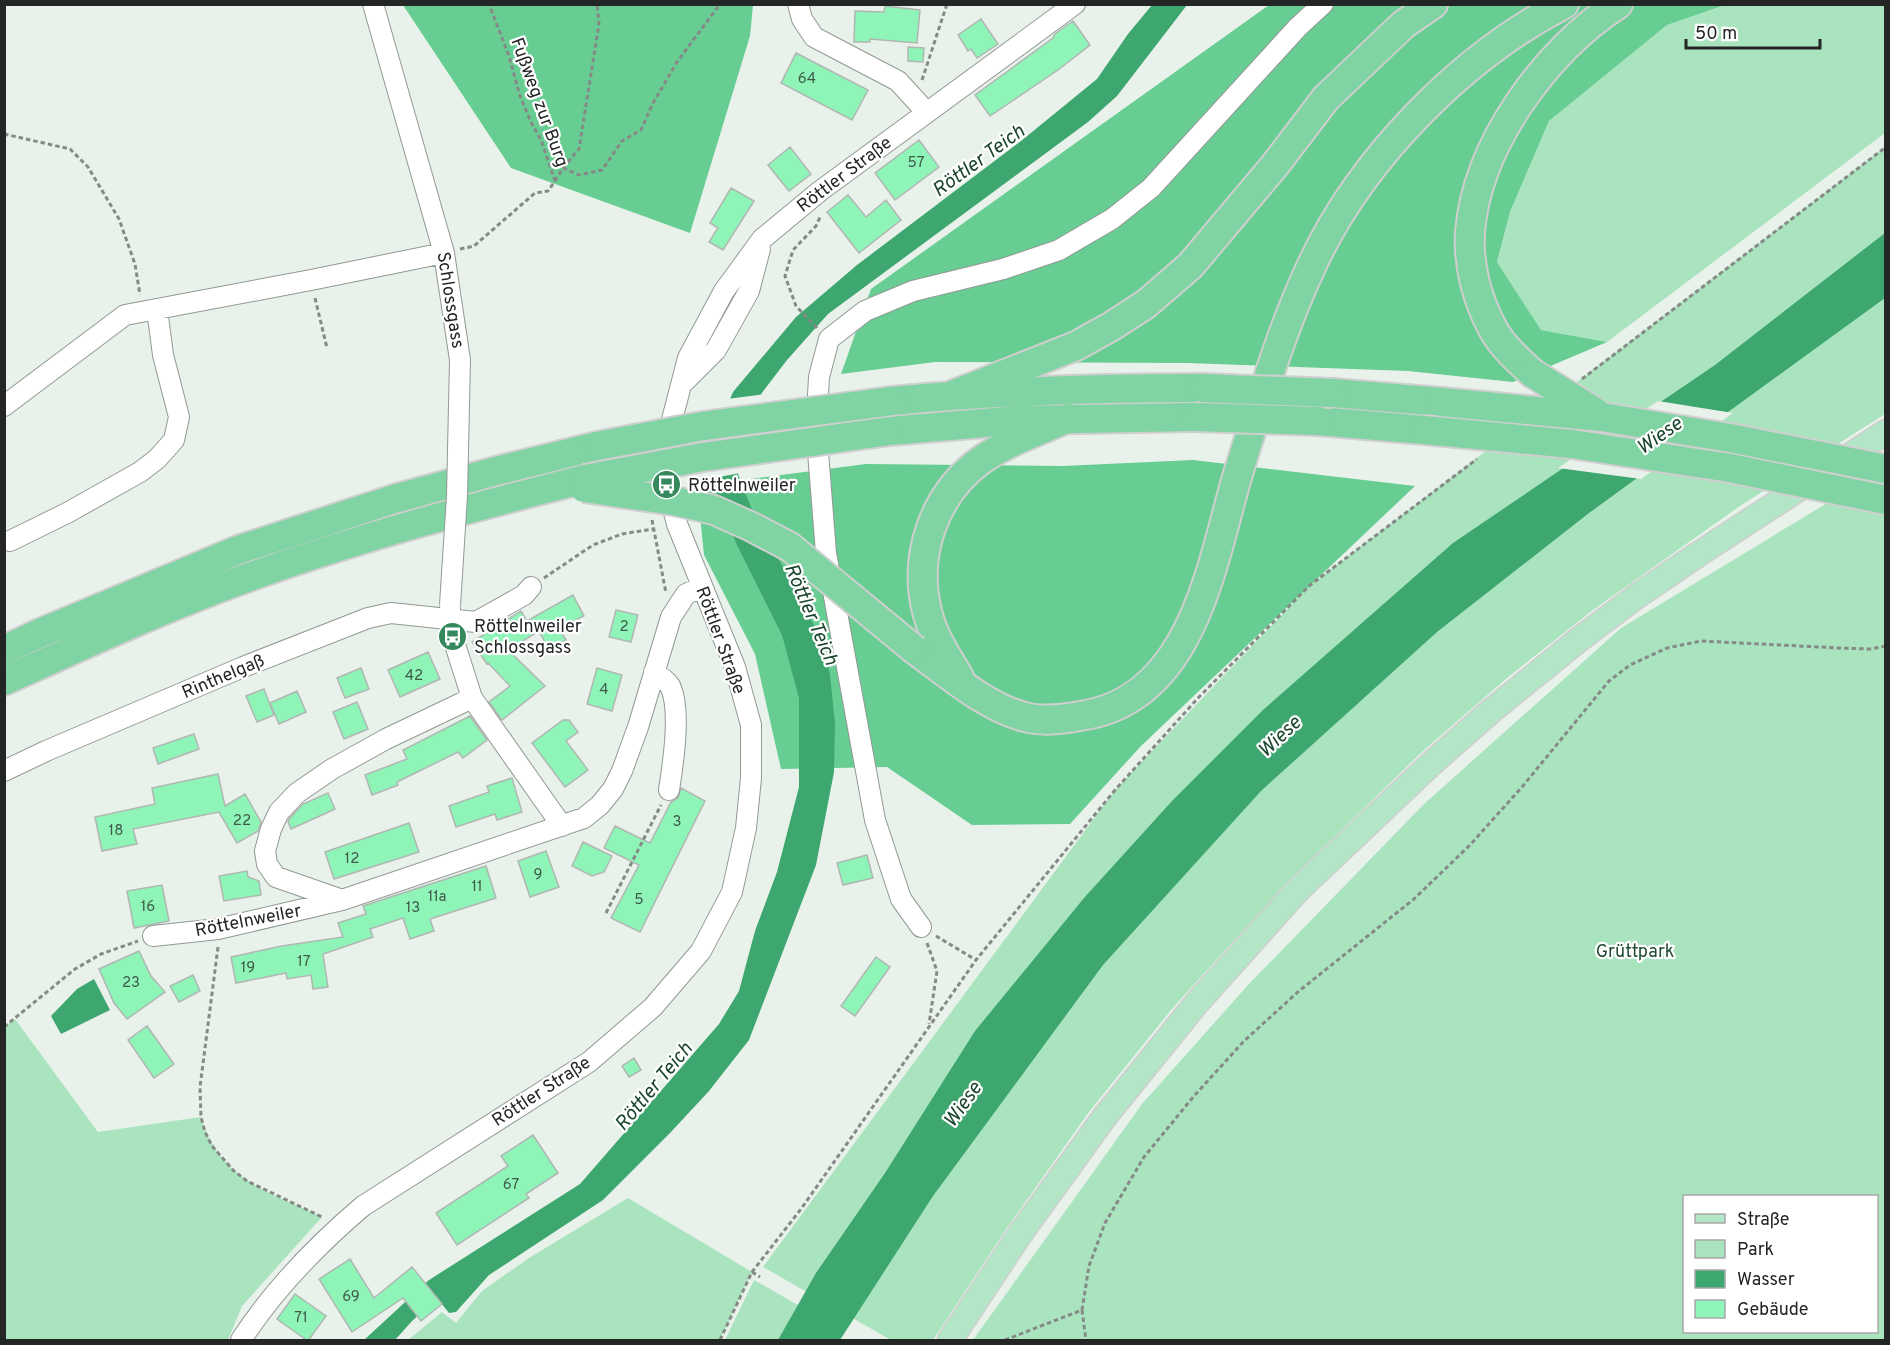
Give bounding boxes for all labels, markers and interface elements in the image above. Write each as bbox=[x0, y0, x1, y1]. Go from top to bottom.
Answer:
scale bar bbox=[1686, 12, 1820, 50]
text: 50 m bbox=[1695, 23, 1737, 46]
street label: Fußweg zur Burg bbox=[505, 35, 573, 170]
house number: 64 bbox=[798, 70, 816, 89]
water label: Röttler Teich bbox=[928, 119, 1031, 204]
street label: Röttler Straße bbox=[793, 132, 897, 218]
house number: 57 bbox=[908, 154, 925, 173]
street label: Schlossgass bbox=[431, 250, 469, 350]
water label: Wiese bbox=[1632, 411, 1689, 462]
bus stop icon: Röttelnweiler bbox=[651, 469, 683, 501]
place label: Röttelnweiler bbox=[688, 475, 796, 498]
water label: Röttler Teich bbox=[777, 560, 843, 670]
street label: Röttler Straße bbox=[689, 583, 750, 698]
place label: Röttelnweiler Schlossgass bbox=[474, 616, 582, 660]
house number: 2 bbox=[619, 618, 629, 637]
bus stop icon: Röttelnweiler Schlossgass bbox=[437, 620, 469, 652]
street label: Rinthelgaß bbox=[179, 650, 268, 705]
house number: 42 bbox=[405, 667, 423, 686]
house number: 4 bbox=[599, 681, 609, 700]
water label: Wiese bbox=[1253, 710, 1308, 764]
house number: 22 bbox=[233, 812, 251, 831]
house number: 3 bbox=[672, 813, 682, 832]
house number: 18 bbox=[109, 822, 123, 841]
house number: 12 bbox=[345, 850, 359, 869]
house number: 9 bbox=[534, 866, 542, 885]
house number: 11 bbox=[471, 878, 483, 897]
house number: 11a bbox=[428, 888, 446, 907]
house number: 5 bbox=[634, 891, 644, 910]
house number: 16 bbox=[141, 898, 155, 917]
house number: 13 bbox=[406, 899, 420, 918]
street label: Röttelnweiler bbox=[193, 900, 303, 943]
park label: Grüttpark bbox=[1596, 941, 1674, 964]
house number: 17 bbox=[297, 953, 311, 972]
house number: 19 bbox=[241, 959, 255, 978]
house number: 23 bbox=[122, 974, 140, 993]
water label: Röttler Teich bbox=[610, 1037, 699, 1137]
street label: Röttler Straße bbox=[488, 1052, 595, 1133]
water label: Wiese bbox=[939, 1077, 989, 1133]
house number: 67 bbox=[503, 1176, 519, 1195]
legend bbox=[1683, 1195, 1878, 1333]
text: Straße bbox=[1737, 1209, 1789, 1232]
text: Park bbox=[1737, 1239, 1774, 1262]
text: Wasser bbox=[1737, 1269, 1795, 1292]
house number: 69 bbox=[342, 1288, 360, 1307]
text: Gebäude bbox=[1737, 1299, 1809, 1322]
house number: 71 bbox=[294, 1309, 308, 1328]

